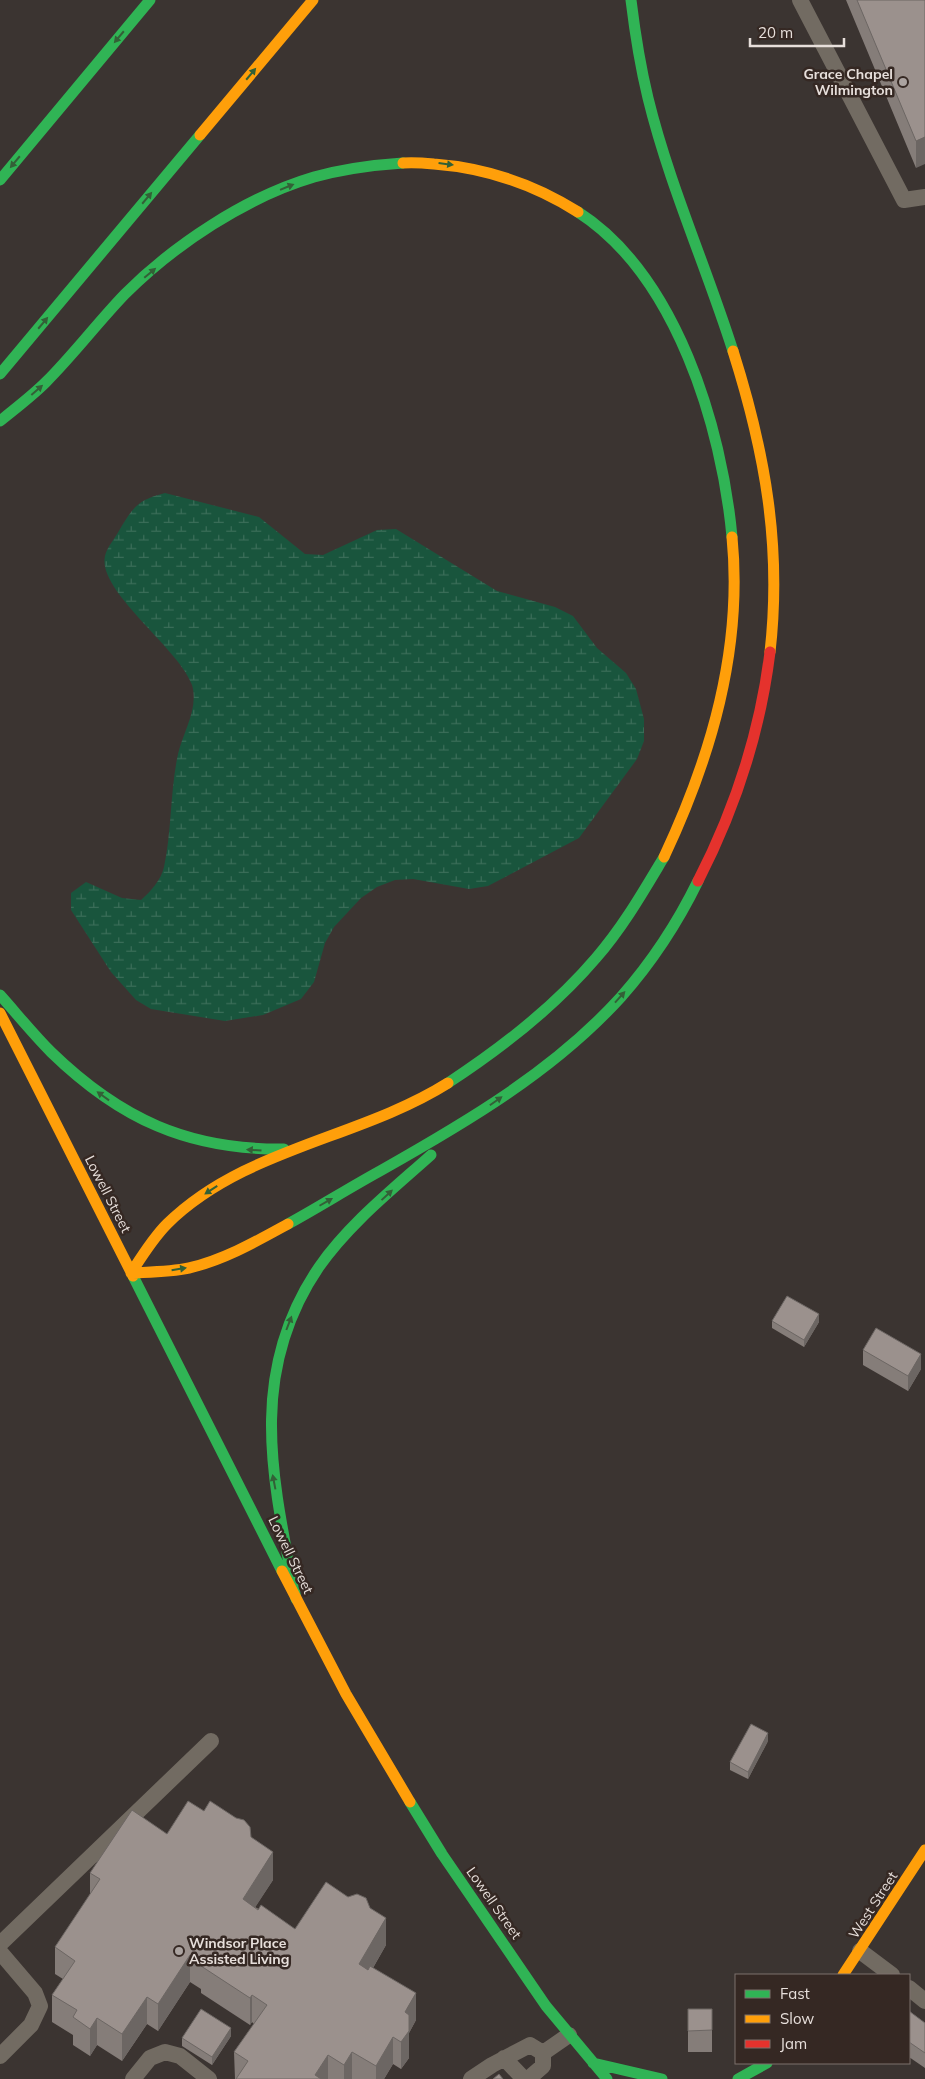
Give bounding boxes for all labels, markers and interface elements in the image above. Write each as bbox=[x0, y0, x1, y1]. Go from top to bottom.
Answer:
scale bar bbox=[750, 15, 844, 47]
text: 20 m bbox=[758, 23, 793, 42]
one-way arrow bbox=[114, 31, 125, 44]
place label: Grace Chapel Wilmington bbox=[803, 65, 893, 99]
one-way arrow bbox=[245, 68, 257, 80]
marker: Grace Chapel Wilmington bbox=[897, 76, 909, 88]
one-way arrow bbox=[9, 155, 20, 168]
one-way arrow bbox=[438, 160, 454, 168]
one-way arrow bbox=[280, 183, 295, 191]
one-way arrow bbox=[141, 192, 152, 205]
one-way arrow bbox=[143, 267, 155, 279]
one-way arrow bbox=[37, 317, 48, 330]
one-way arrow bbox=[30, 384, 43, 395]
one-way arrow bbox=[614, 991, 626, 1003]
one-way arrow bbox=[96, 1091, 110, 1101]
one-way arrow bbox=[489, 1096, 503, 1106]
one-way arrow bbox=[246, 1145, 262, 1153]
street label: Lowell Street bbox=[81, 1152, 135, 1236]
one-way arrow bbox=[205, 1185, 218, 1195]
one-way arrow bbox=[380, 1189, 392, 1201]
one-way arrow bbox=[319, 1198, 334, 1206]
one-way arrow bbox=[171, 1265, 187, 1273]
one-way arrow bbox=[285, 1315, 293, 1330]
one-way arrow bbox=[270, 1475, 278, 1490]
street label: Lowell Street bbox=[264, 1513, 318, 1597]
street label: Lowell Street bbox=[462, 1863, 526, 1943]
street label: West Street bbox=[845, 1868, 901, 1942]
place label: Windsor Place Assisted Living bbox=[189, 1934, 289, 1968]
marker: Windsor Place Assisted Living bbox=[173, 1945, 185, 1957]
legend bbox=[735, 1974, 910, 2064]
text: Fast bbox=[780, 1984, 810, 2003]
text: Slow bbox=[780, 2009, 814, 2028]
text: Jam bbox=[780, 2034, 807, 2053]

